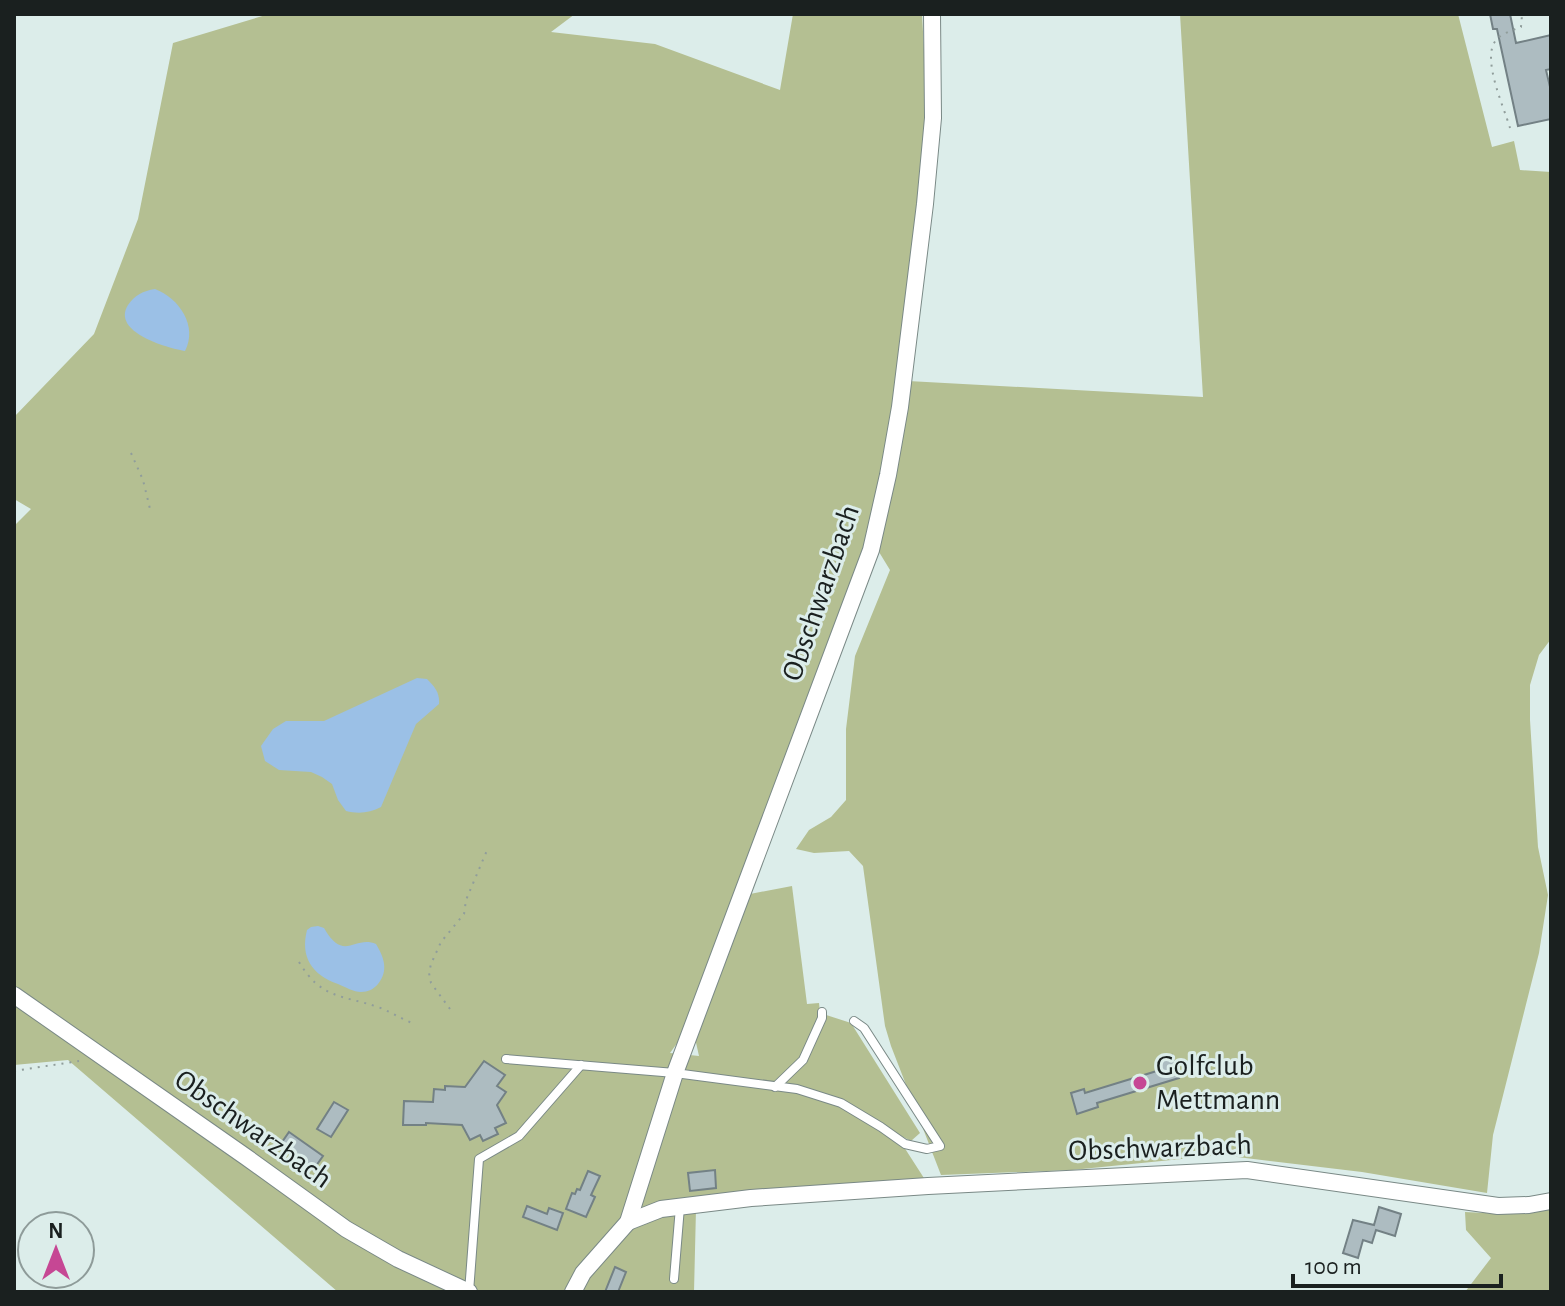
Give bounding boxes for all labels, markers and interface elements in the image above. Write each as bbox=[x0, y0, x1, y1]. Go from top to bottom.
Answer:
street label: Obschwarzbach bbox=[777, 501, 865, 685]
place label: Golfclub Mettmann bbox=[1156, 1051, 1280, 1115]
street label: Obschwarzbach bbox=[169, 1064, 337, 1194]
marker: Golfclub Mettmann bbox=[1131, 1074, 1149, 1092]
street label: Obschwarzbach bbox=[1068, 1130, 1252, 1166]
north arrow bbox=[16, 1210, 96, 1290]
text: N bbox=[48, 1220, 64, 1242]
scale bar bbox=[1293, 1238, 1501, 1288]
text: 100 m bbox=[1305, 1255, 1362, 1279]

